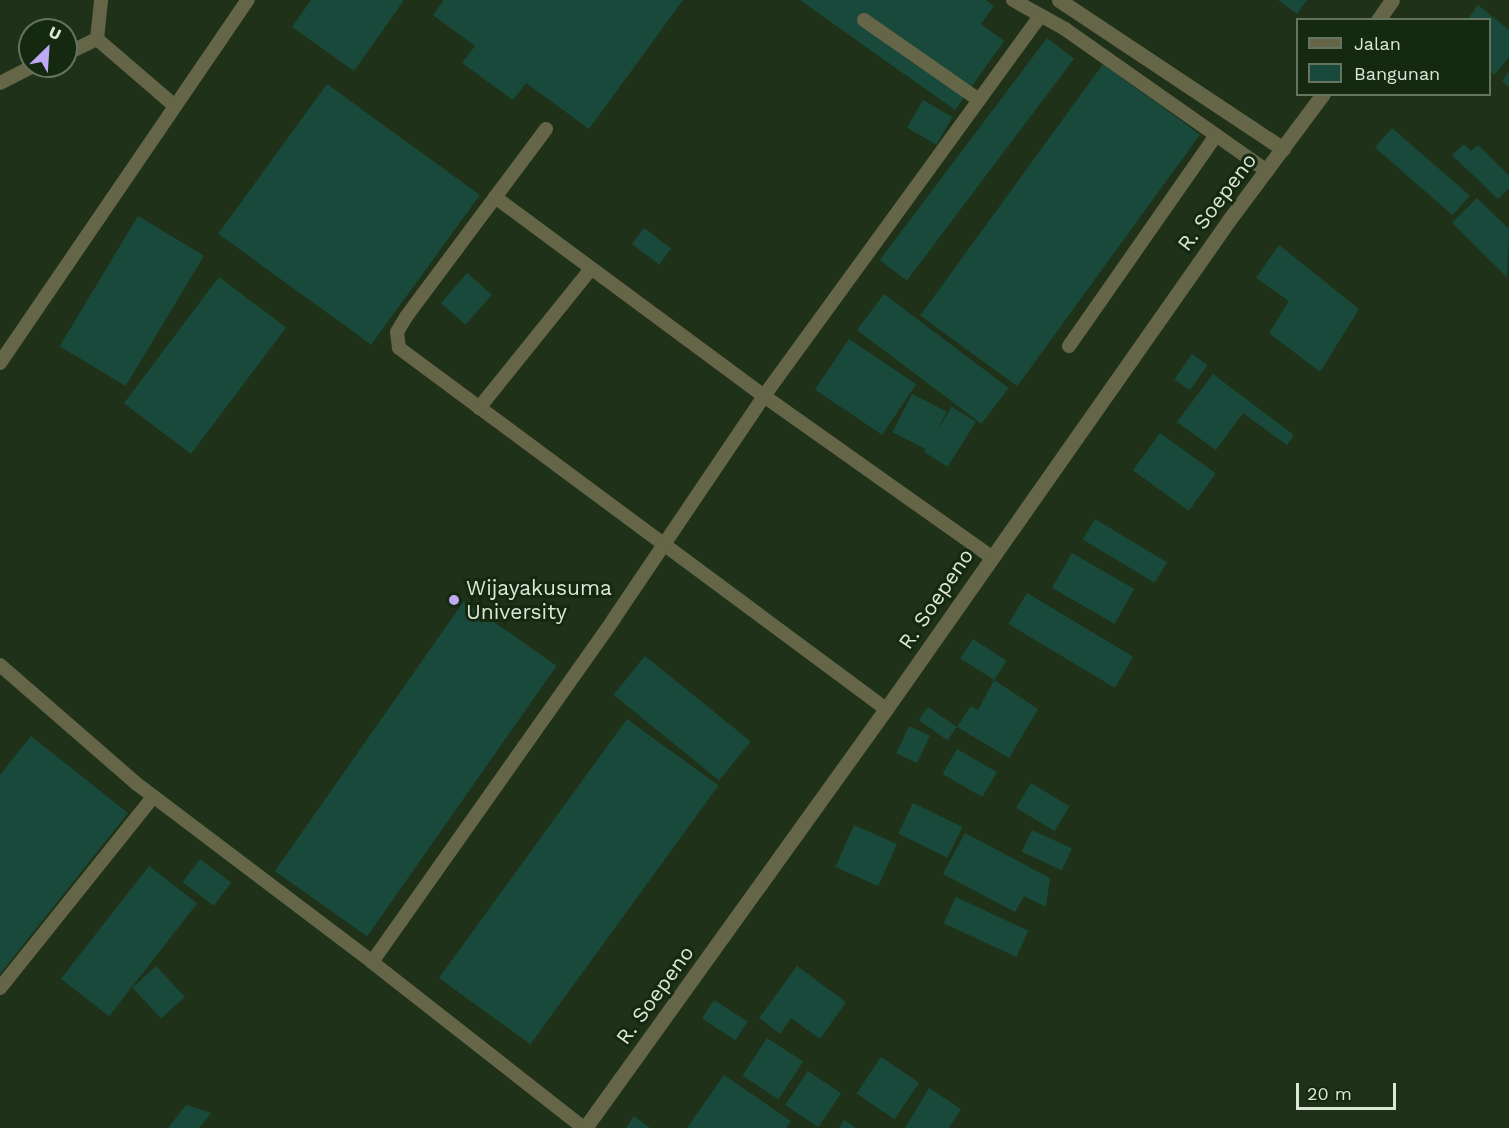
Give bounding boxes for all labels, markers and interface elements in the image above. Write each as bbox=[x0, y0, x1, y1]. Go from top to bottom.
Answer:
north arrow bbox=[18, 18, 78, 78]
legend bbox=[1296, 18, 1491, 96]
text: U bbox=[46, 22, 64, 44]
text: Jalan bbox=[1354, 33, 1401, 54]
text: Bangunan bbox=[1354, 63, 1440, 84]
street label: R. Soepeno bbox=[1172, 148, 1262, 256]
street label: R. Soepeno bbox=[893, 544, 979, 654]
place label: Wijayakusuma University bbox=[466, 575, 612, 625]
marker: Wijayakusuma University bbox=[447, 593, 461, 607]
street label: R. Soepeno bbox=[611, 941, 699, 1049]
scale bar bbox=[1299, 1071, 1400, 1109]
text: 20 m bbox=[1307, 1083, 1352, 1104]

